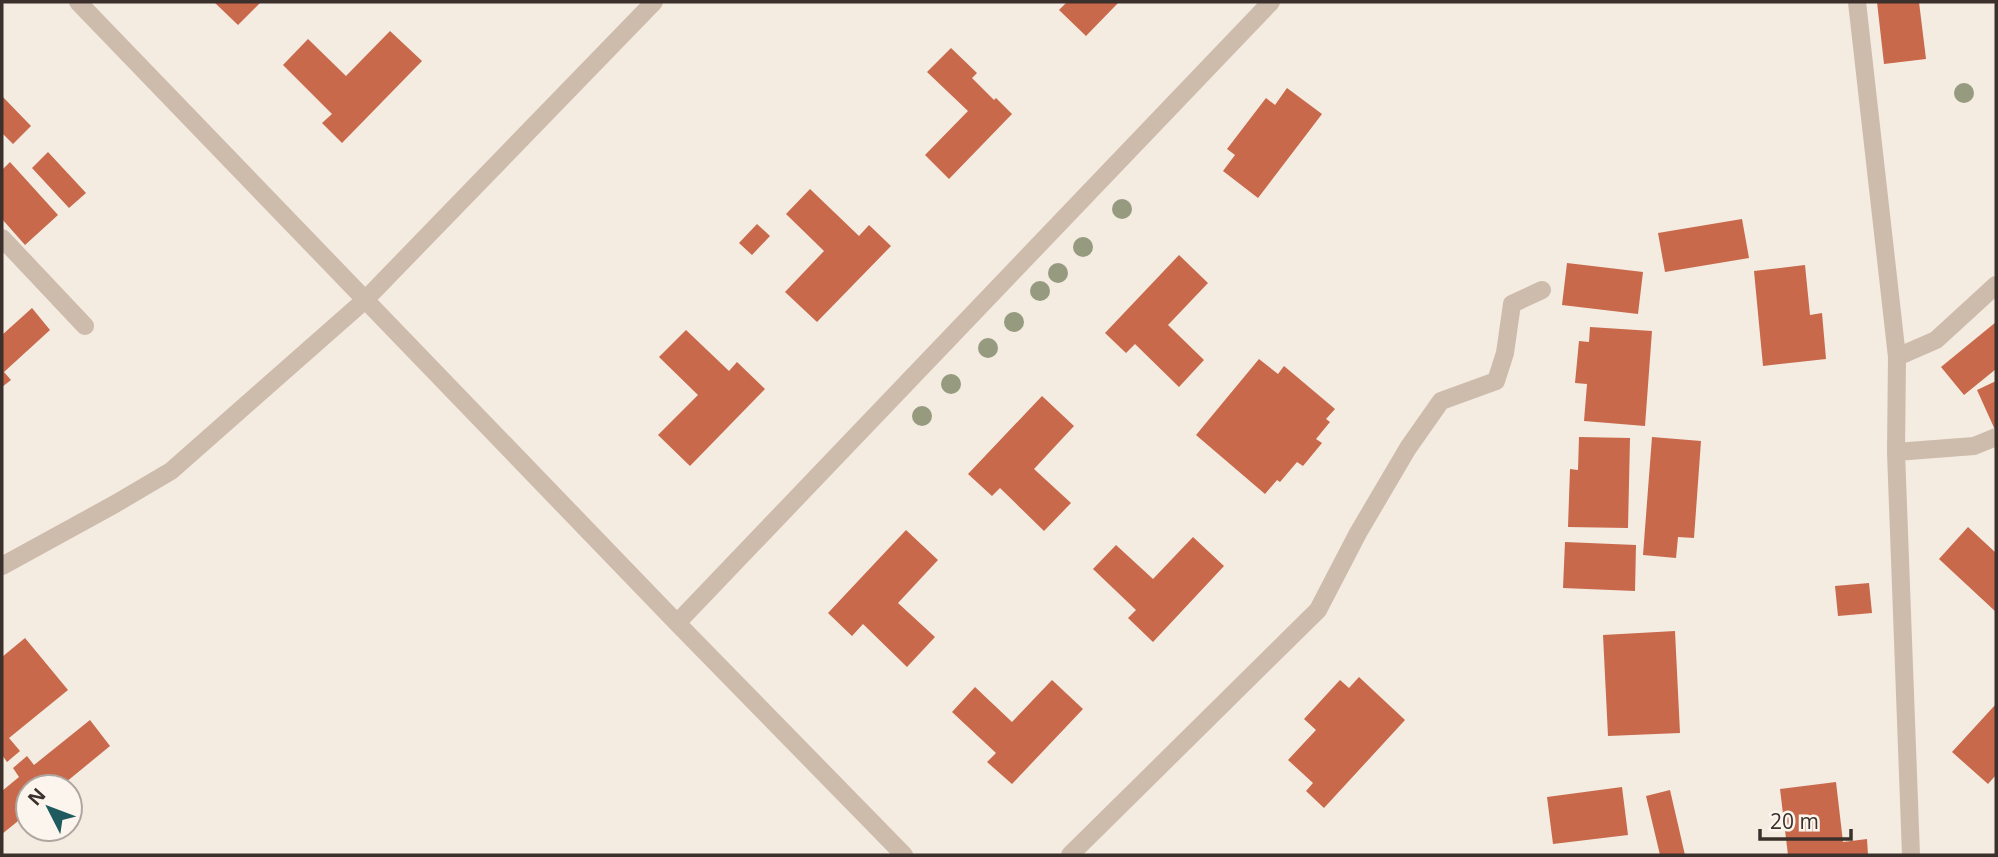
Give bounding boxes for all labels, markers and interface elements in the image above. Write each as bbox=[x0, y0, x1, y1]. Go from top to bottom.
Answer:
north arrow bbox=[14, 773, 84, 843]
text: N bbox=[22, 782, 51, 811]
scale bar bbox=[1760, 798, 1851, 842]
text: 20 m bbox=[1770, 807, 1819, 835]

